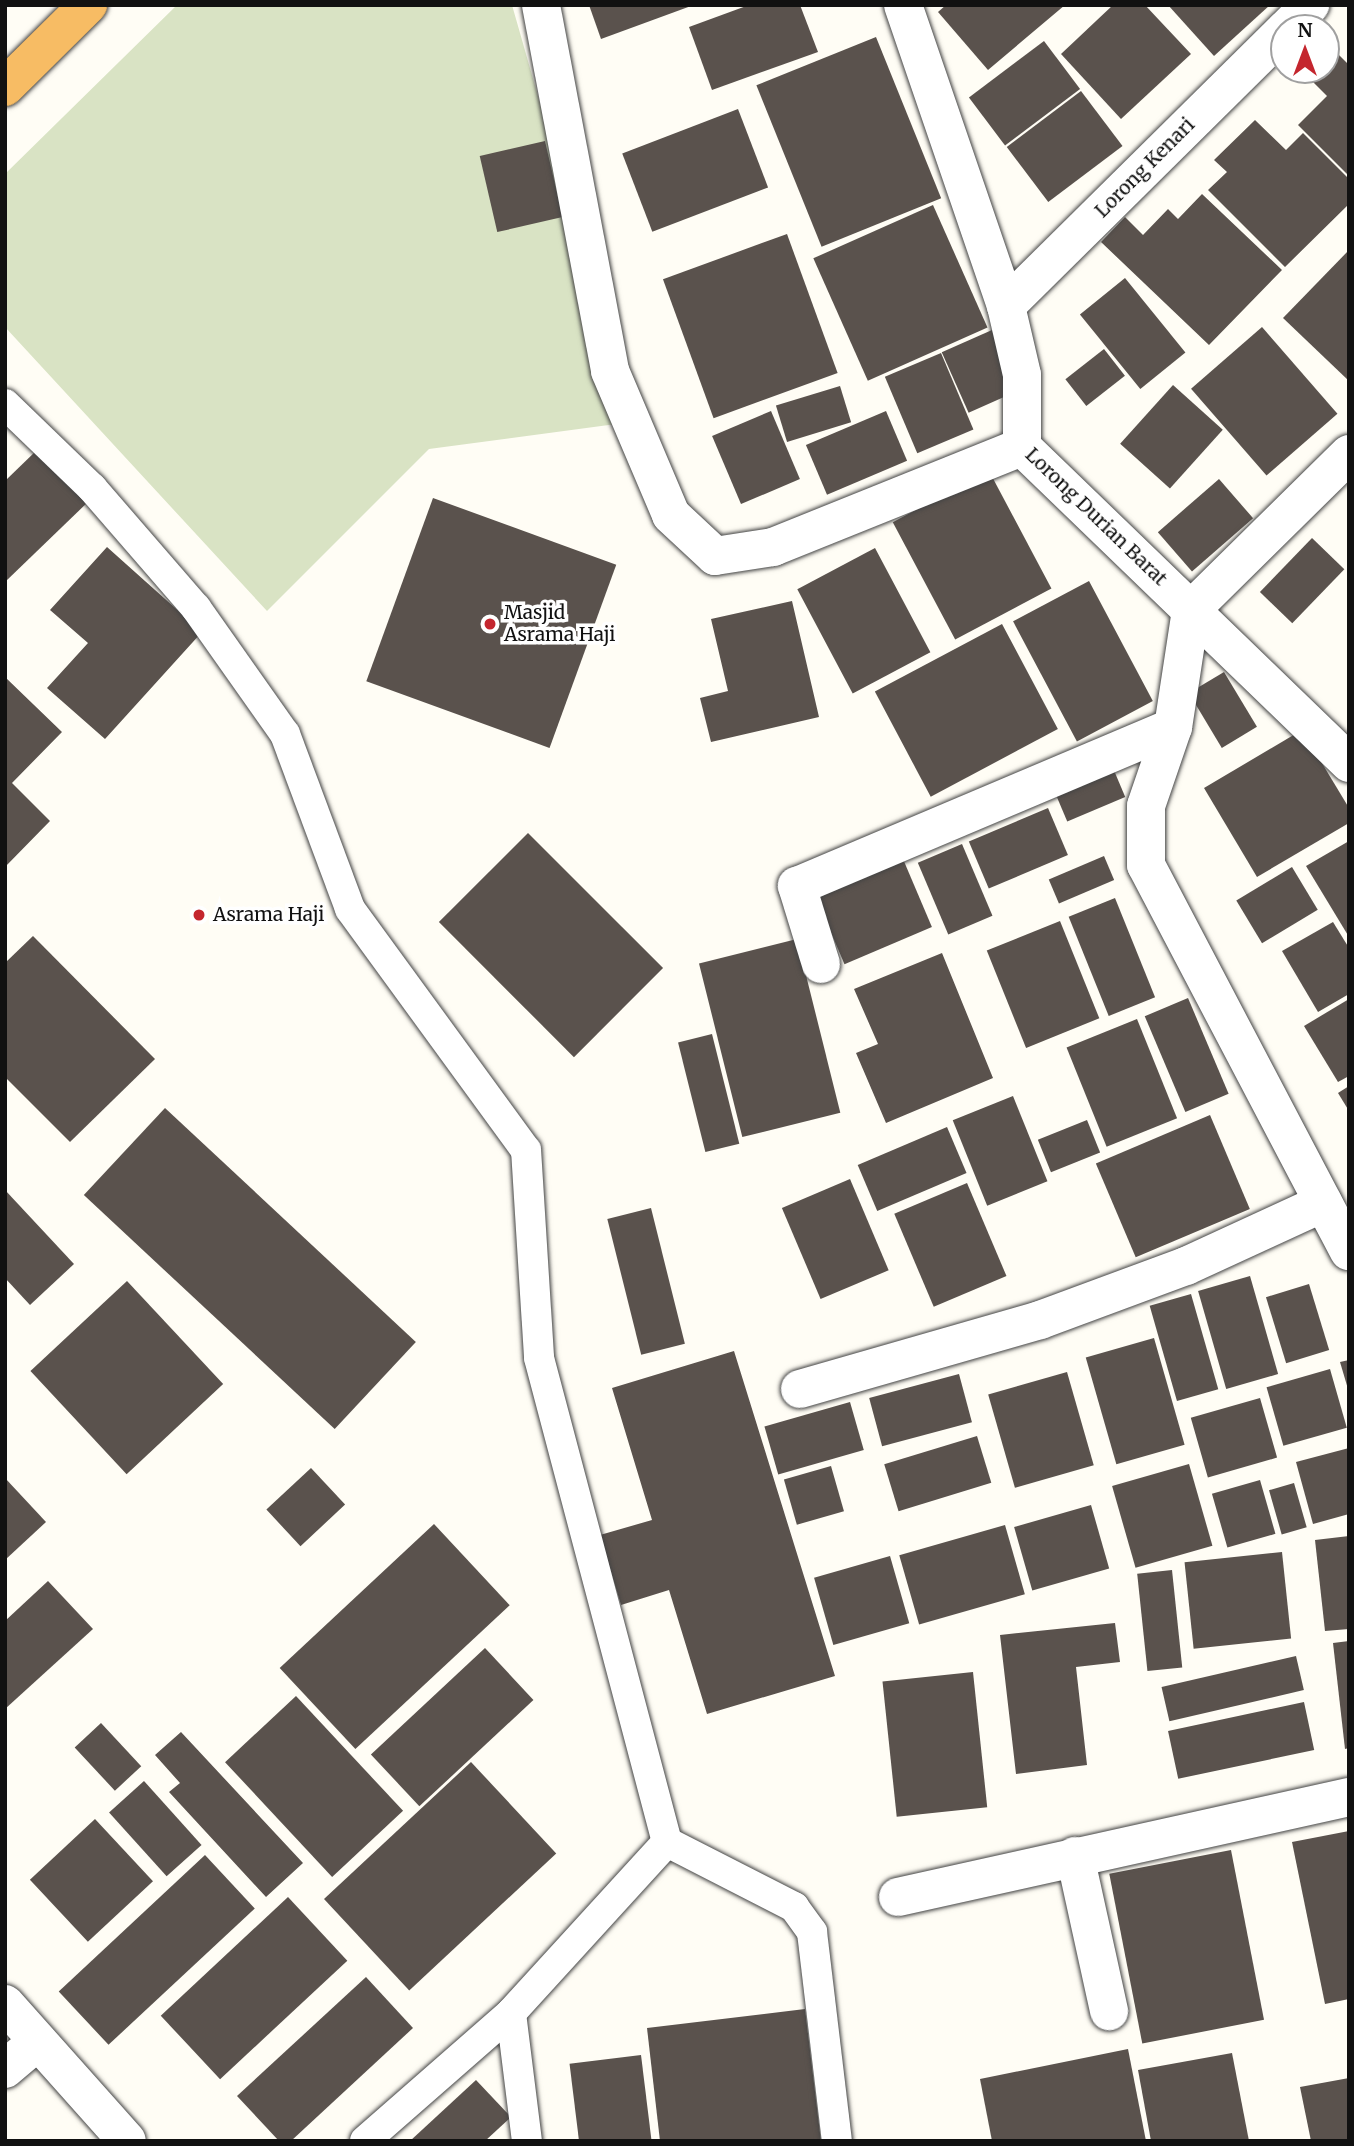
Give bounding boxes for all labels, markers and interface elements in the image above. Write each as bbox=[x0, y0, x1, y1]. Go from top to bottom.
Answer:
north arrow bbox=[1270, 14, 1340, 84]
text: N bbox=[1297, 18, 1313, 42]
street label: Lorong Kenari bbox=[1091, 114, 1199, 222]
street label: Lorong Durian Barat bbox=[1020, 444, 1172, 590]
place label: Masjid Asrama Haji bbox=[504, 602, 615, 646]
marker: Masjid Asrama Haji bbox=[482, 616, 498, 632]
place label: Asrama Haji bbox=[213, 904, 324, 926]
marker: Asrama Haji bbox=[191, 907, 207, 923]

